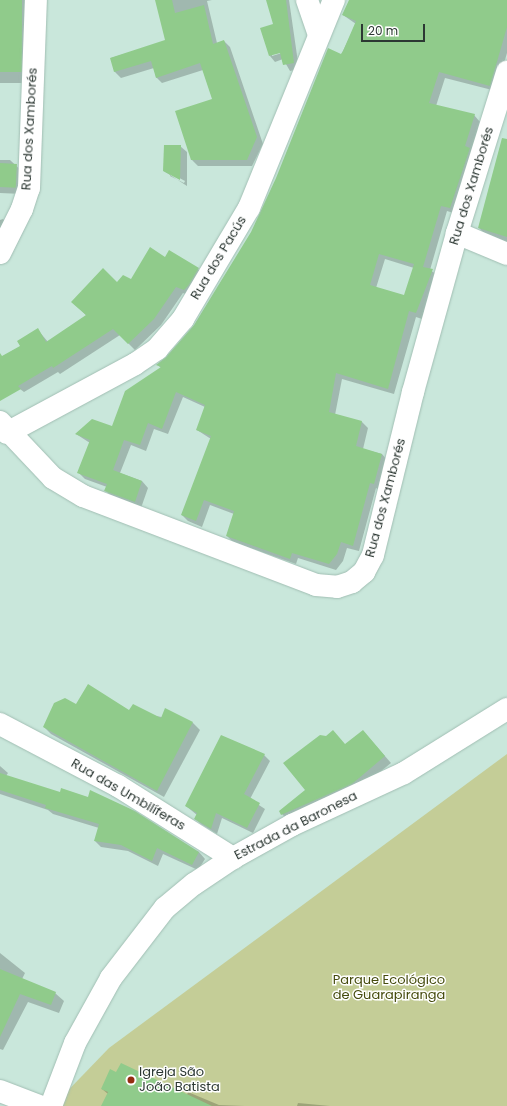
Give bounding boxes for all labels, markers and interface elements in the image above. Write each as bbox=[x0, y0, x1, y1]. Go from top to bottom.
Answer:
scale bar bbox=[363, 16, 427, 42]
text: 20 m bbox=[368, 22, 398, 39]
street label: Rua dos Xamborés bbox=[19, 67, 41, 191]
street label: Rua dos Xamborés bbox=[447, 125, 497, 247]
street label: Rua dos Pacús bbox=[188, 213, 250, 303]
street label: Rua dos Xamborés bbox=[363, 437, 409, 559]
street label: Rua das Umbilíferas bbox=[68, 756, 188, 834]
street label: Estrada da Baronesa bbox=[232, 788, 360, 864]
park label: Parque Ecológico de Guarapiranga bbox=[333, 973, 445, 1004]
place label: Igreja São João Batista bbox=[139, 1065, 220, 1096]
marker: Igreja São João Batista bbox=[126, 1075, 136, 1085]

